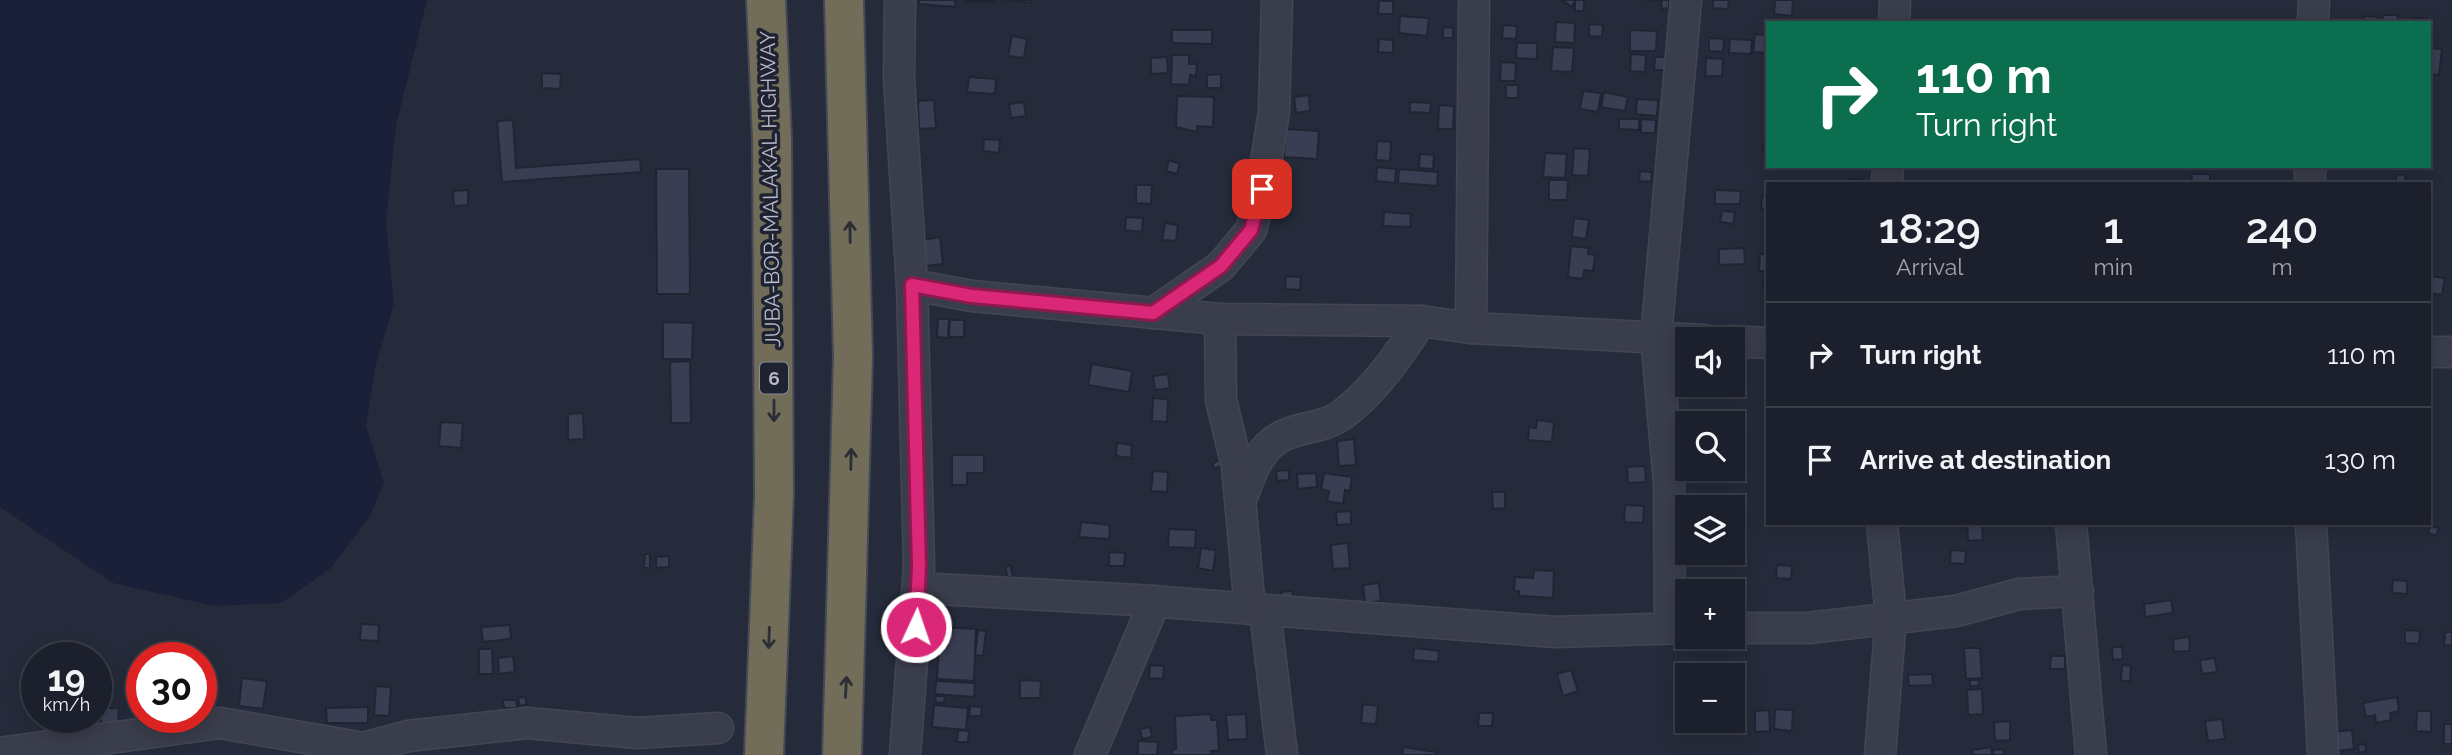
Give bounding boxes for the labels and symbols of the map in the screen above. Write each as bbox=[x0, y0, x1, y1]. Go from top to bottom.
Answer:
street label: JUBA-BOR-MALAKAL HIGHWAY bbox=[755, 30, 785, 348]
pin bbox=[1232, 159, 1292, 219]
one-way arrow bbox=[844, 221, 857, 244]
road number: 6 bbox=[760, 362, 788, 394]
one-way arrow bbox=[767, 399, 781, 422]
one-way arrow bbox=[845, 448, 858, 471]
position arrow bbox=[879, 590, 953, 664]
one-way arrow bbox=[762, 627, 775, 650]
speed limit sign: 30 bbox=[126, 642, 217, 733]
one-way arrow bbox=[839, 676, 852, 699]

